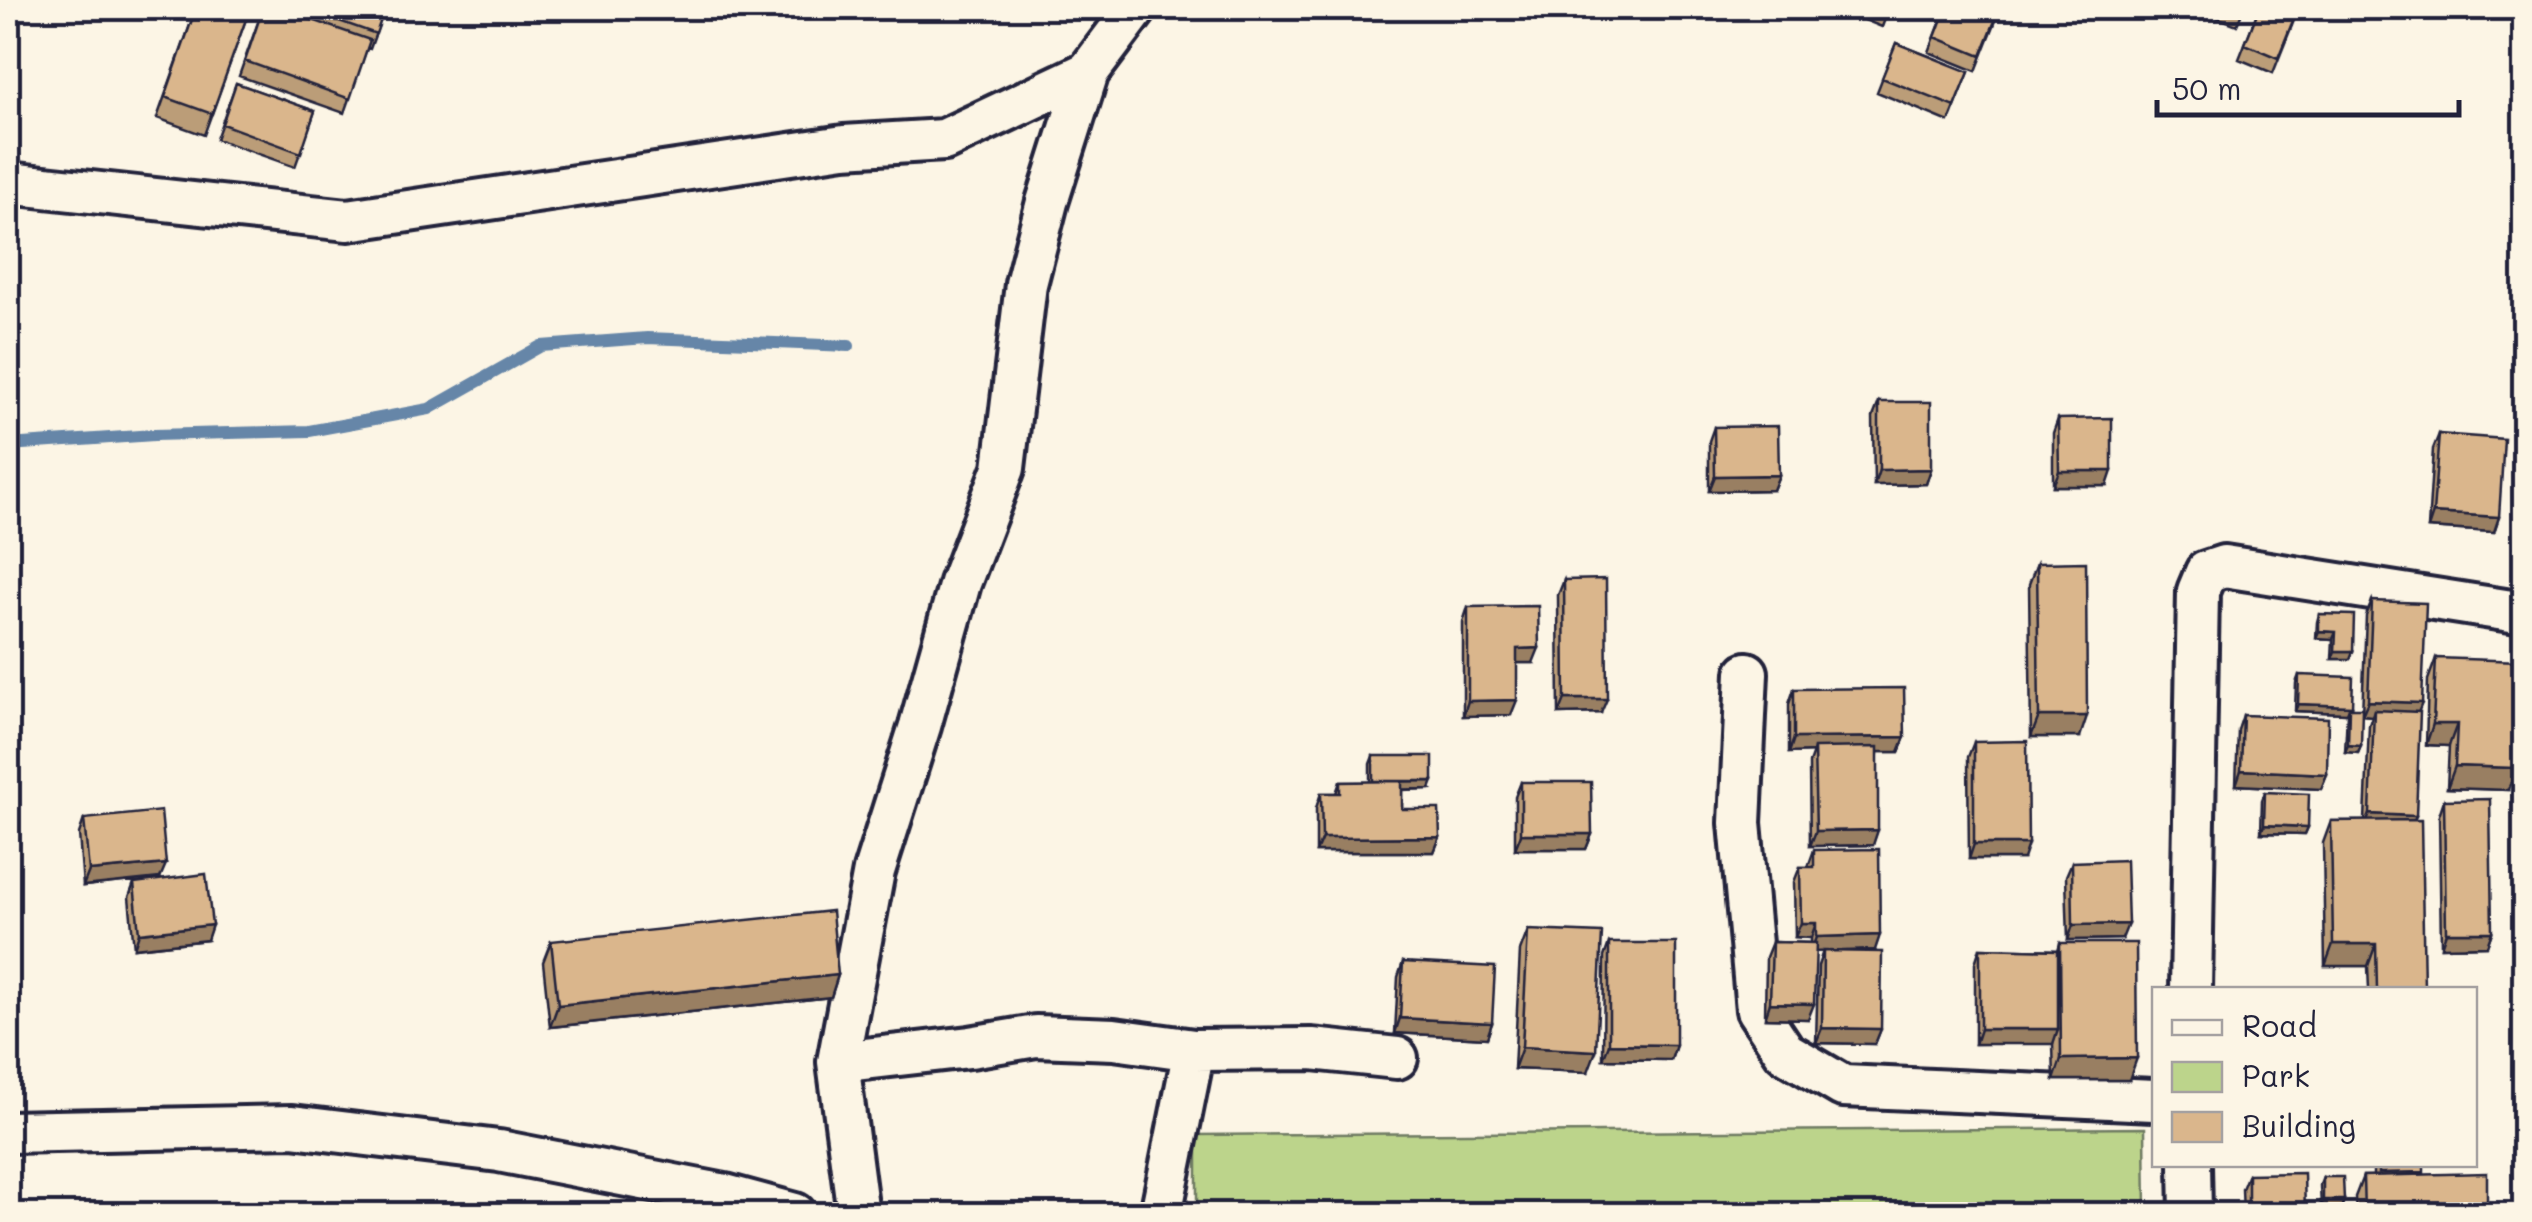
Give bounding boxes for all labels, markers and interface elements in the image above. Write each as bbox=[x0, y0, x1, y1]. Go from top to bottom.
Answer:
scale bar bbox=[2157, 55, 2460, 117]
text: 50 m bbox=[2172, 68, 2242, 108]
legend bbox=[2152, 987, 2477, 1167]
text: Road bbox=[2242, 1005, 2317, 1045]
text: Park bbox=[2242, 1055, 2310, 1095]
text: Building bbox=[2242, 1105, 2356, 1145]

